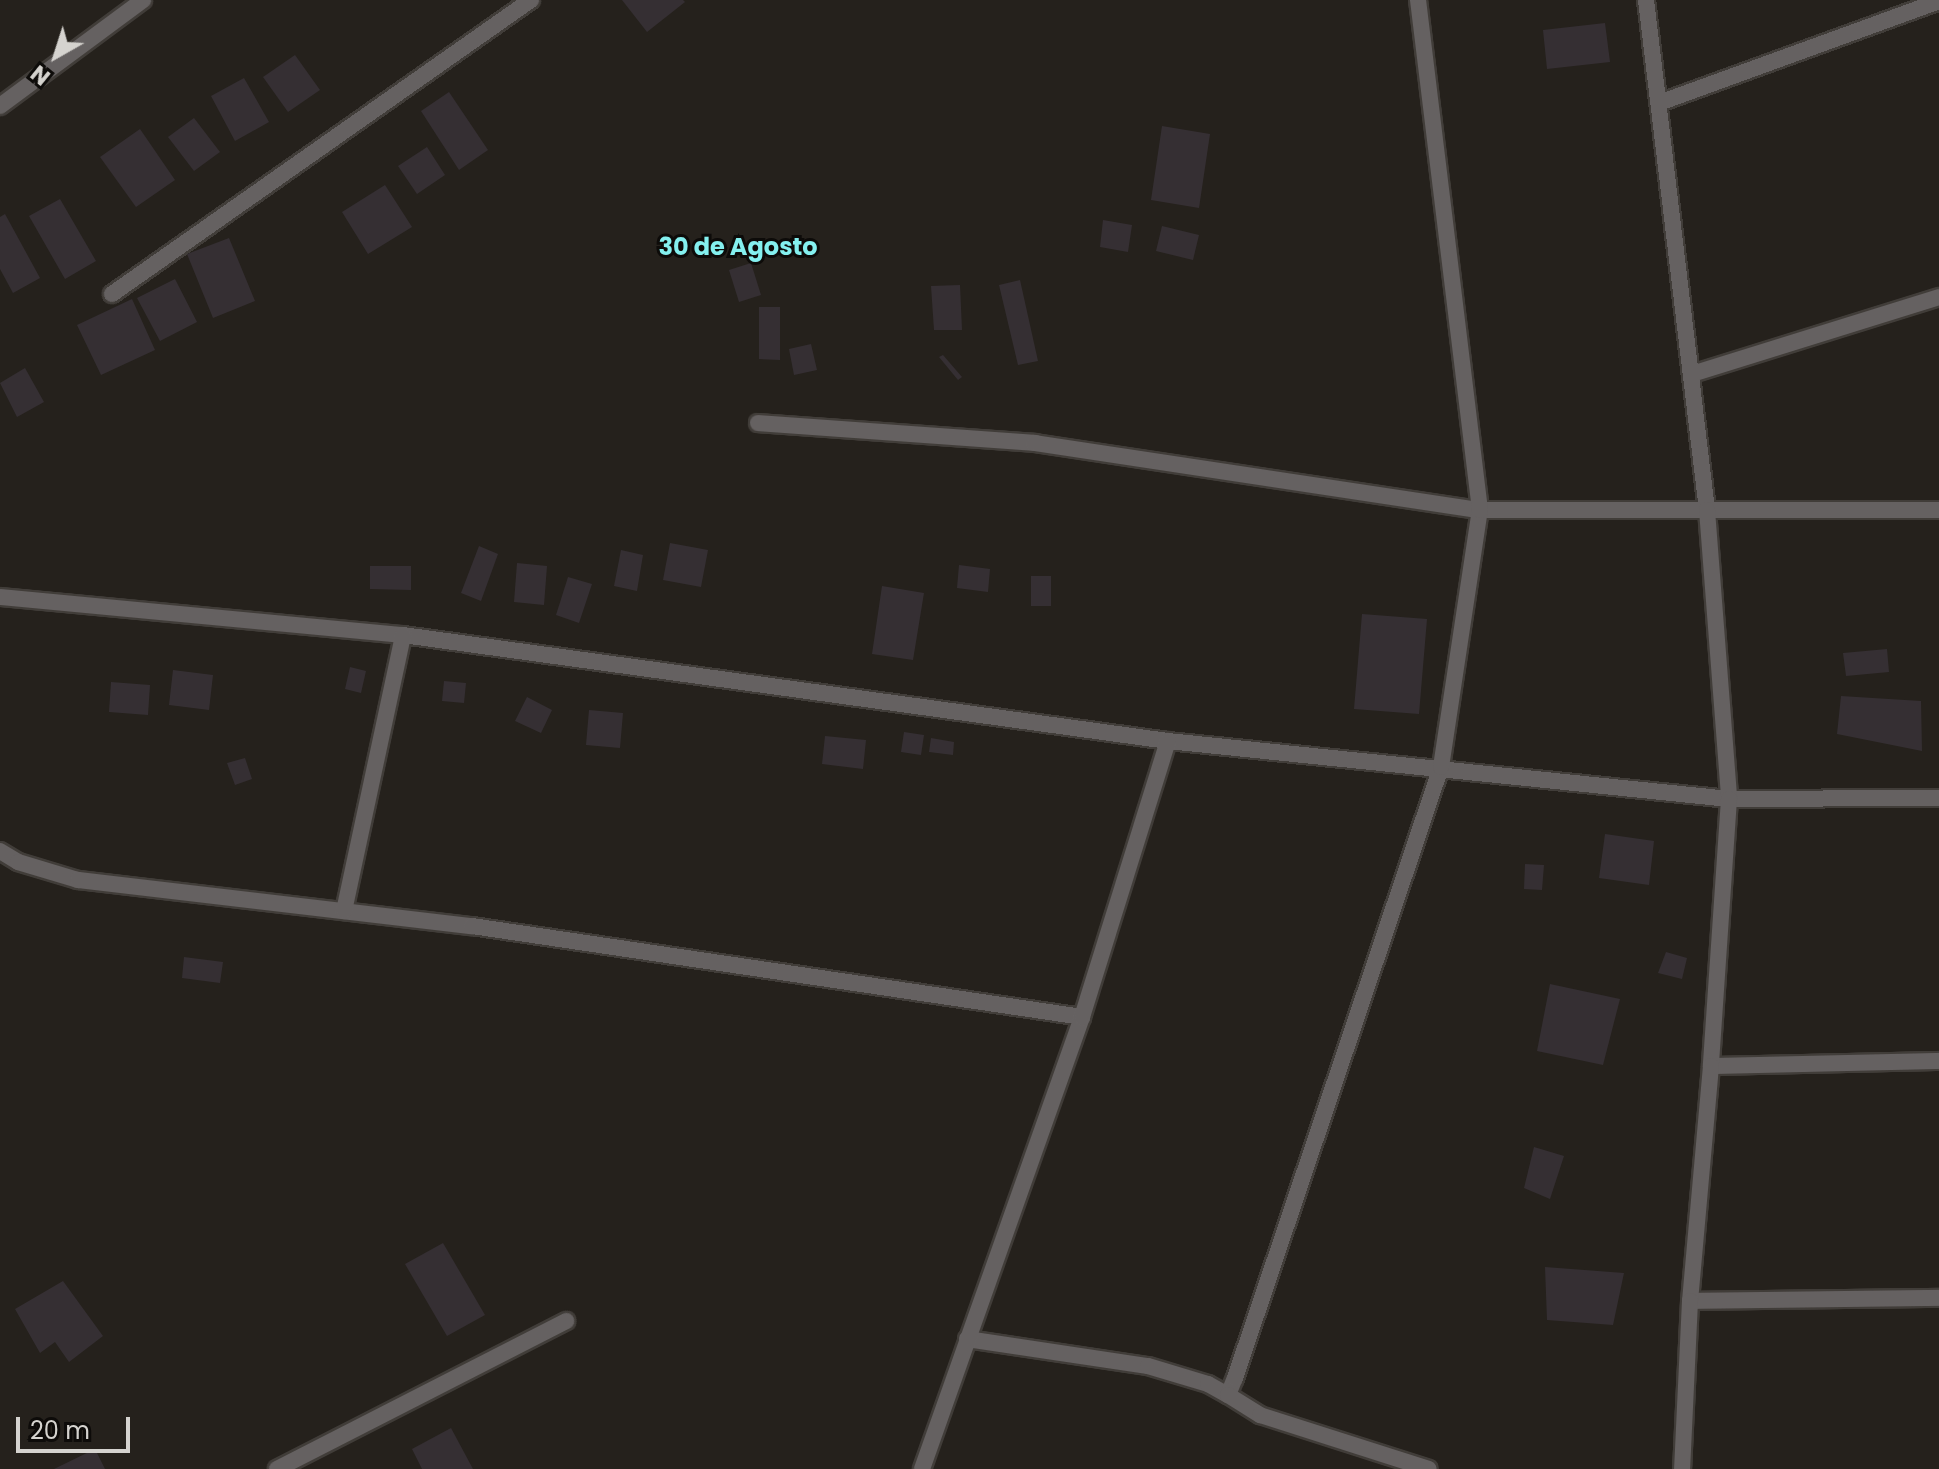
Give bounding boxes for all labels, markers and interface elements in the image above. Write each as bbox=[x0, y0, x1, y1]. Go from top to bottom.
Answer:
north arrow bbox=[16, 16, 96, 96]
text: N bbox=[24, 58, 57, 92]
district label: 30 de Agosto bbox=[658, 233, 818, 261]
scale bar bbox=[20, 1401, 134, 1451]
text: 20 m bbox=[30, 1414, 90, 1447]

